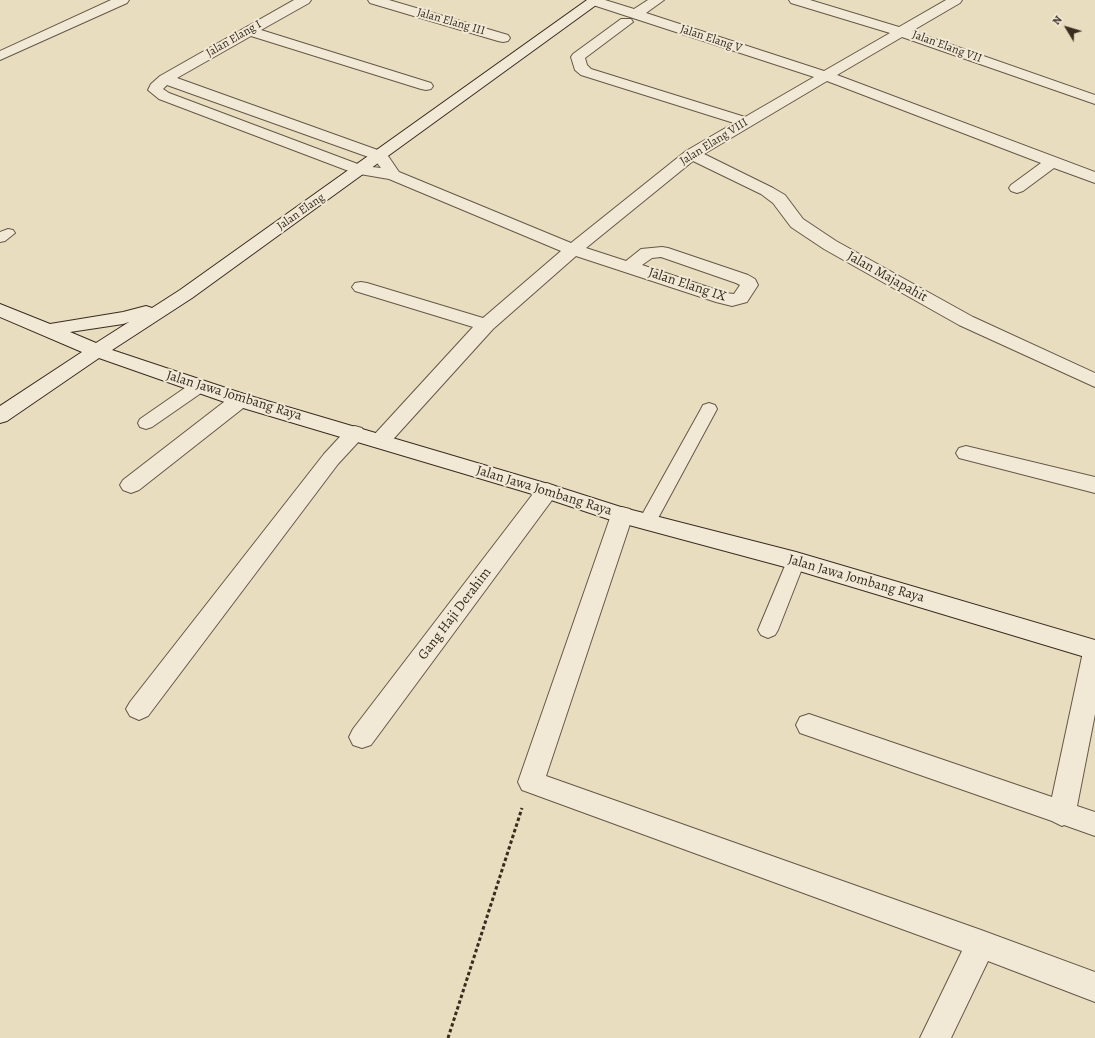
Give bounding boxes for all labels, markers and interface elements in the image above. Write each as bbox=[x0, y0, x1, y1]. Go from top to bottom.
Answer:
street label: Jalan Elang III bbox=[415, 5, 487, 39]
north arrow bbox=[1047, 8, 1087, 48]
text: N bbox=[1049, 13, 1066, 28]
street label: Jalan Elang I bbox=[204, 17, 264, 61]
street label: Jalan Elang V bbox=[678, 22, 744, 56]
street label: Jalan Elang VII bbox=[910, 28, 984, 66]
street label: Jalan Elang VIII bbox=[677, 115, 751, 169]
street label: Jalan Elang bbox=[274, 190, 328, 234]
street label: Jalan Majapahit bbox=[844, 248, 930, 306]
street label: Jalan Elang IX bbox=[646, 264, 728, 306]
street label: Jalan Jawa Jombang Raya bbox=[164, 367, 304, 425]
street label: Jalan Jawa Jombang Raya bbox=[474, 462, 614, 520]
street label: Jalan Jawa Jombang Raya bbox=[786, 551, 926, 607]
street label: Gang Haji Derahim bbox=[415, 565, 495, 663]

